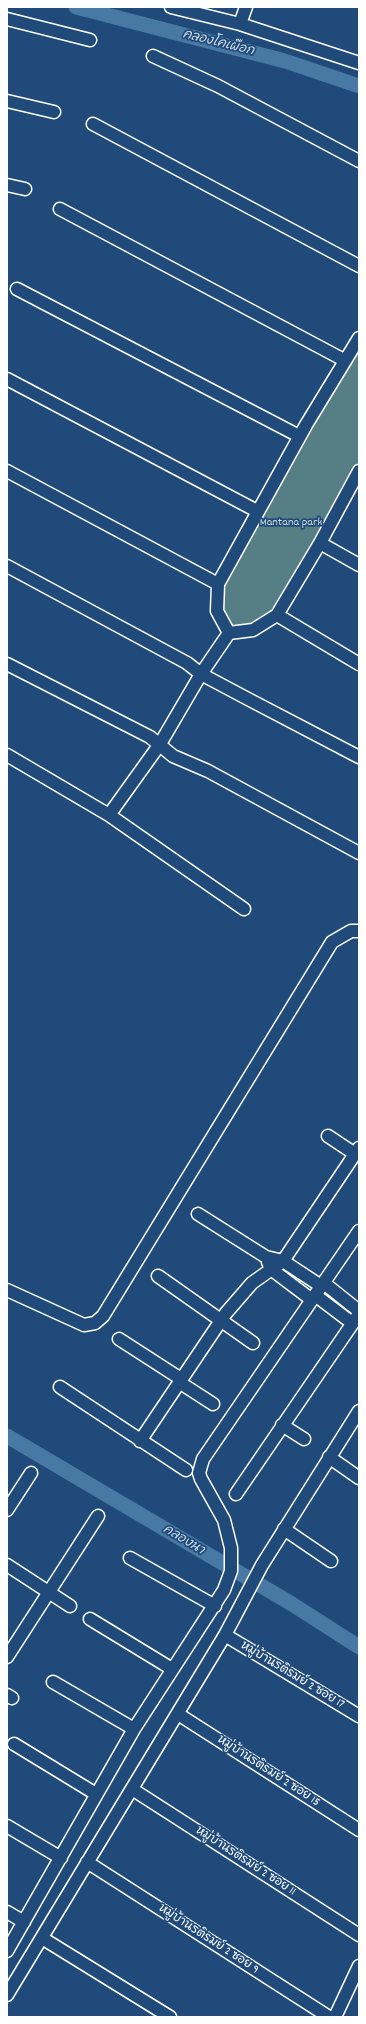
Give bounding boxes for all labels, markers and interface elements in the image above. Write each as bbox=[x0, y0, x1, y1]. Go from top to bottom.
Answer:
water label: คลองโคเผือก bbox=[181, 28, 255, 60]
park label: Mantana park bbox=[260, 516, 322, 530]
water label: คลองนา bbox=[159, 1523, 207, 1559]
street label: หมู่บ้านรติรมย์ 2 ซอย 17 bbox=[237, 1639, 347, 1713]
street label: หมู่บ้านรติรมย์ 2 ซอย 15 bbox=[214, 1733, 322, 1811]
street label: หมู่บ้านรติรมย์ 2 ซอย 11 bbox=[192, 1824, 298, 1900]
street label: หมู่บ้านรติรมย์ 2 ซอย 9 bbox=[155, 1902, 261, 1978]

